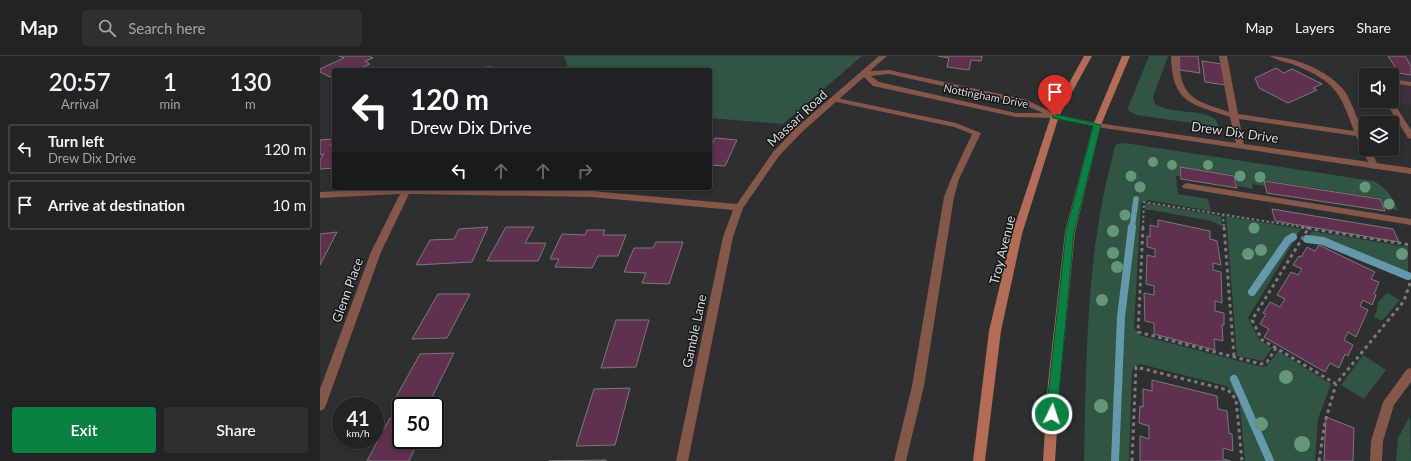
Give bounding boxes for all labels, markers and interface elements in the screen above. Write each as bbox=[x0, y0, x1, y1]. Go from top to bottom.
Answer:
search box bbox=[82, 10, 362, 46]
text: Map bbox=[20, 16, 58, 39]
icon: search bbox=[96, 17, 118, 39]
text: Search here bbox=[128, 19, 206, 37]
text: Map bbox=[1245, 19, 1273, 36]
text: Layers bbox=[1295, 19, 1335, 36]
text: Share bbox=[1357, 19, 1391, 36]
text: 20:57 bbox=[49, 67, 111, 96]
text: 1 bbox=[163, 67, 177, 96]
text: 130 bbox=[229, 67, 271, 96]
map controls bbox=[1359, 68, 1399, 156]
button: sound bbox=[1359, 68, 1399, 108]
pin bbox=[1038, 75, 1072, 116]
street label: Nottingham Drive bbox=[943, 81, 1030, 110]
icon: arrive bbox=[1044, 81, 1066, 103]
text: 120 m bbox=[410, 82, 489, 116]
icon: left bbox=[344, 84, 396, 136]
street label: Massari Road bbox=[764, 86, 830, 150]
text: Arrival bbox=[61, 96, 98, 112]
text: min bbox=[159, 96, 181, 112]
text: m bbox=[245, 96, 256, 112]
text: Drew Dix Drive bbox=[410, 116, 532, 138]
button: layers bbox=[1359, 116, 1399, 156]
street label: Drew Dix Drive bbox=[1190, 118, 1280, 146]
text: Turn left bbox=[48, 132, 104, 150]
icon: left bbox=[14, 138, 36, 160]
text: 120 m bbox=[264, 140, 306, 158]
text: Drew Dix Drive bbox=[48, 150, 136, 166]
icon: left bbox=[448, 160, 470, 182]
icon: ahead bbox=[490, 160, 512, 182]
icon: ahead bbox=[532, 160, 554, 182]
icon: right bbox=[574, 160, 596, 182]
icon: arrive bbox=[14, 194, 36, 216]
text: Arrive at destination bbox=[48, 196, 185, 214]
text: 10 m bbox=[272, 196, 306, 214]
street label: Troy Avenue bbox=[986, 214, 1018, 286]
street label: Glenn Place bbox=[328, 255, 366, 324]
street label: Gamble Lane bbox=[678, 293, 710, 369]
position arrow bbox=[1031, 393, 1073, 435]
speed limit sign: 50 bbox=[392, 397, 444, 449]
text: 41 bbox=[346, 406, 370, 430]
button: Exit bbox=[12, 407, 156, 453]
button: Share bbox=[164, 407, 308, 453]
text: km/h bbox=[346, 427, 370, 439]

